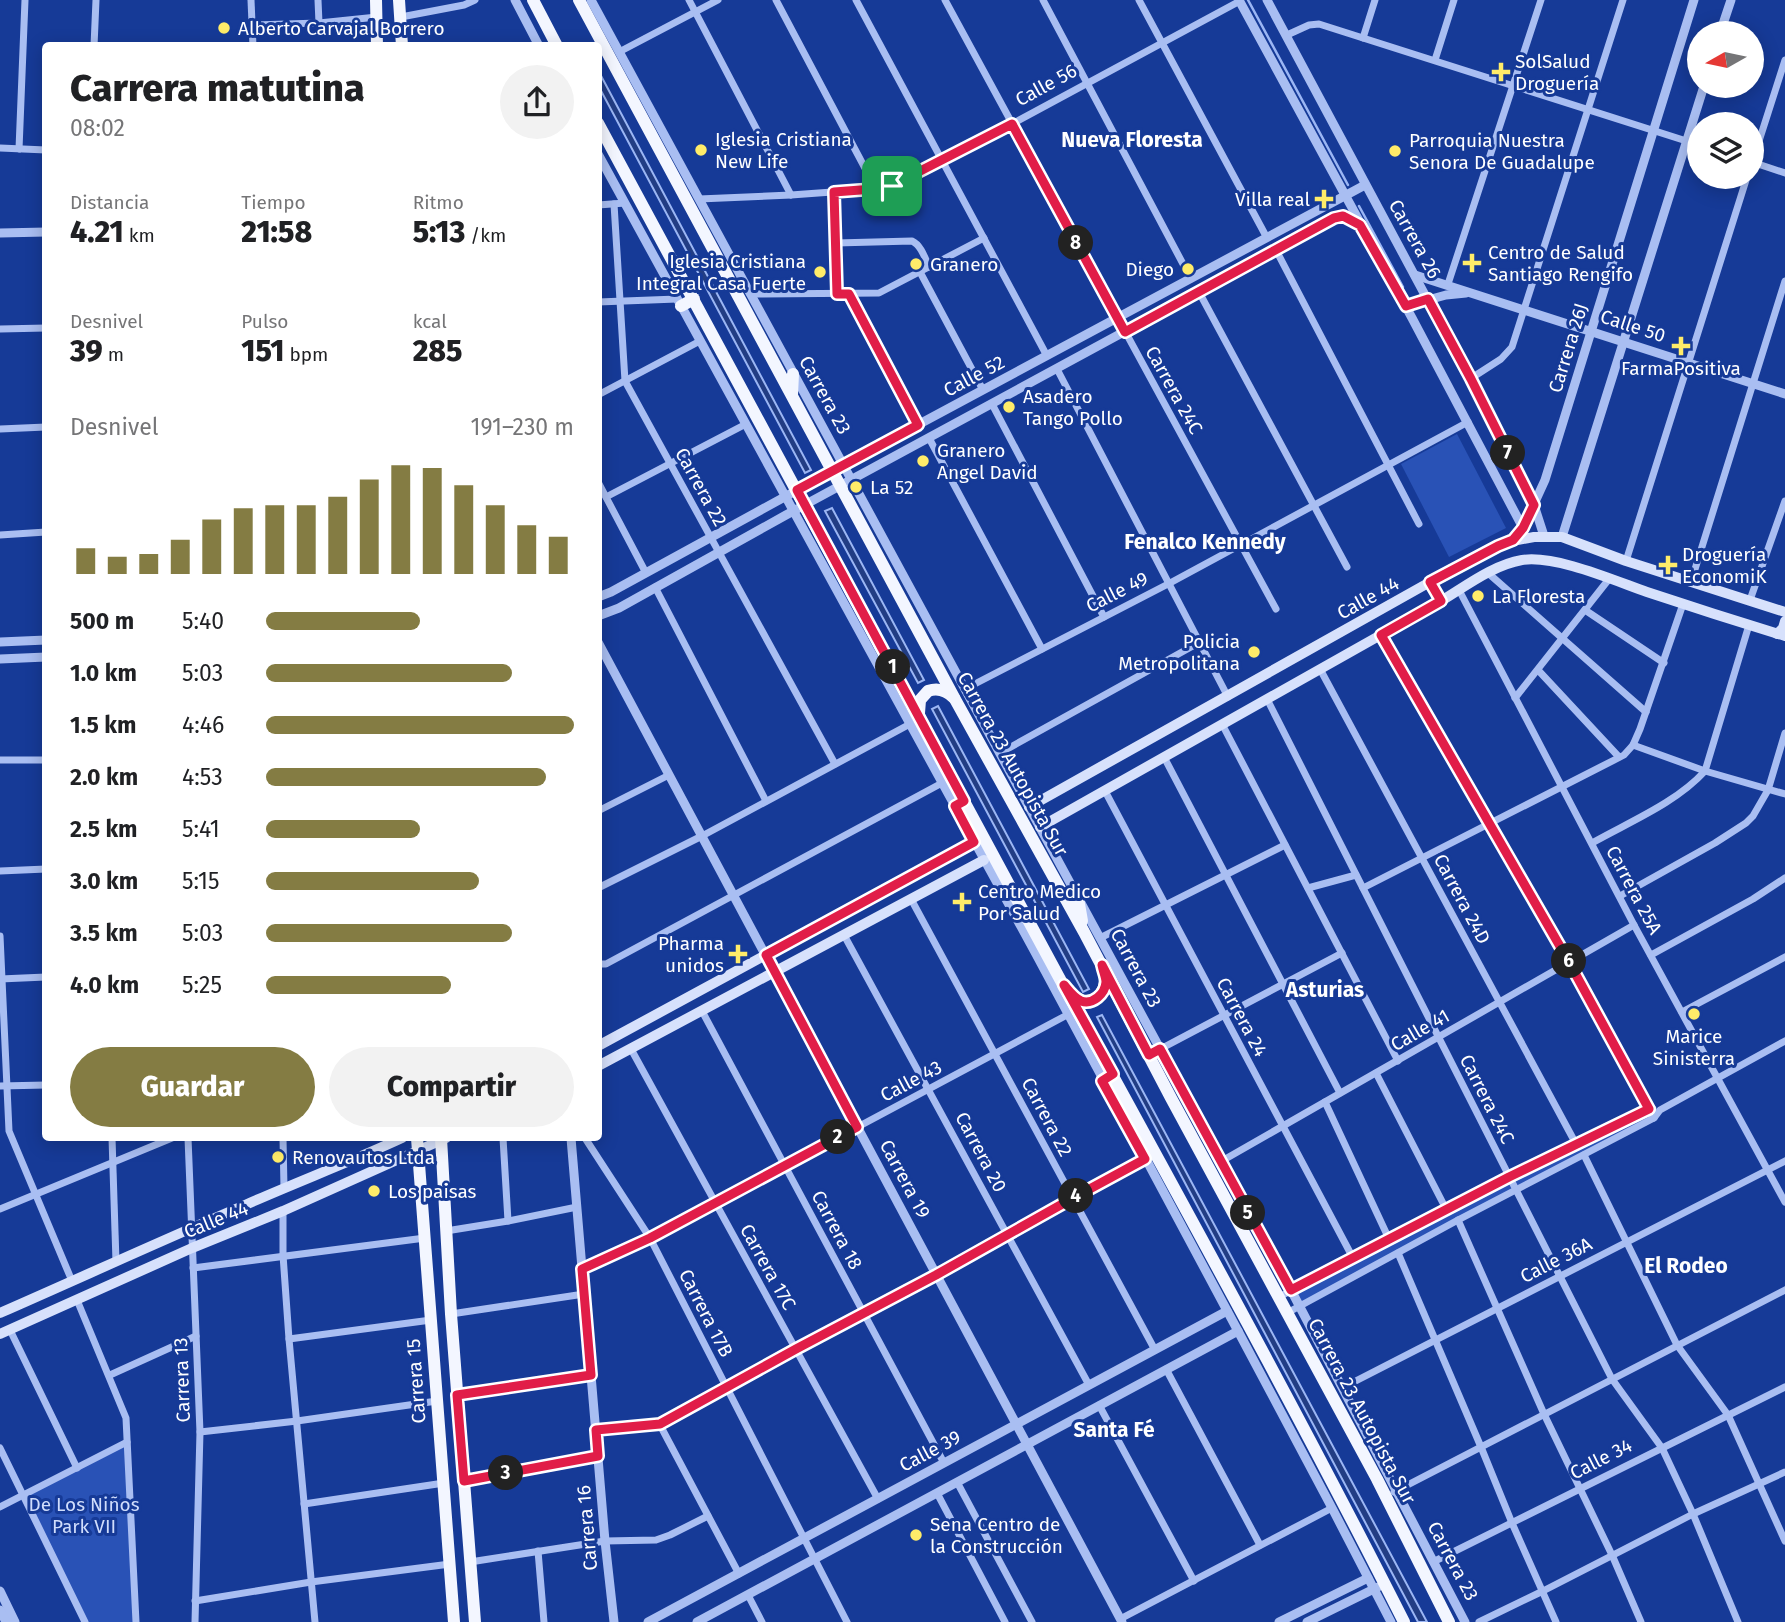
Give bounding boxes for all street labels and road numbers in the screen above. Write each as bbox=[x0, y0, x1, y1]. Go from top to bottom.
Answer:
street label: Calle 56 bbox=[1011, 59, 1081, 111]
street label: Carrera 26 bbox=[1384, 195, 1446, 283]
street label: Carrera 26J bbox=[1543, 300, 1593, 396]
street label: Calle 50 bbox=[1598, 305, 1668, 347]
street label: Carrera 24C bbox=[1140, 342, 1208, 438]
street label: Calle 52 bbox=[940, 350, 1008, 402]
street label: Carrera 23 bbox=[794, 352, 856, 438]
street label: Carrera 22 bbox=[670, 444, 732, 530]
street label: Calle 49 bbox=[1082, 567, 1152, 617]
street label: Calle 44 bbox=[1333, 572, 1403, 624]
street label: Carrera 23 Autopista Sur bbox=[953, 668, 1074, 861]
street label: Carrera 25A bbox=[1601, 842, 1667, 938]
street label: Carrera 24D bbox=[1429, 850, 1495, 948]
street label: Carrera 23 bbox=[1106, 925, 1166, 1011]
street label: Carrera 24 bbox=[1212, 974, 1272, 1060]
street label: Calle 41 bbox=[1386, 1004, 1454, 1056]
street label: Carrera 24C bbox=[1455, 1051, 1519, 1148]
street label: Calle 43 bbox=[876, 1055, 946, 1107]
street label: Carrera 22 bbox=[1017, 1074, 1077, 1160]
street label: Carrera 20 bbox=[950, 1108, 1012, 1196]
street label: Carrera 19 bbox=[875, 1136, 935, 1222]
street label: Carrera 18 bbox=[807, 1187, 867, 1273]
street label: Calle 44 bbox=[181, 1197, 251, 1243]
street label: Carrera 17C bbox=[735, 1220, 801, 1314]
street label: Calle 36A bbox=[1516, 1232, 1596, 1288]
street label: Carrera 17B bbox=[674, 1265, 738, 1361]
street label: Carrera 23 Autopista Sur bbox=[1303, 1314, 1421, 1508]
street label: Carrera 13 bbox=[169, 1337, 195, 1423]
street label: Carrera 15 bbox=[402, 1338, 430, 1424]
street label: Calle 39 bbox=[895, 1425, 965, 1477]
street label: Calle 34 bbox=[1566, 1434, 1636, 1484]
street label: Carrera 16 bbox=[572, 1484, 602, 1572]
street label: Carrera 23 bbox=[1423, 1518, 1483, 1604]

